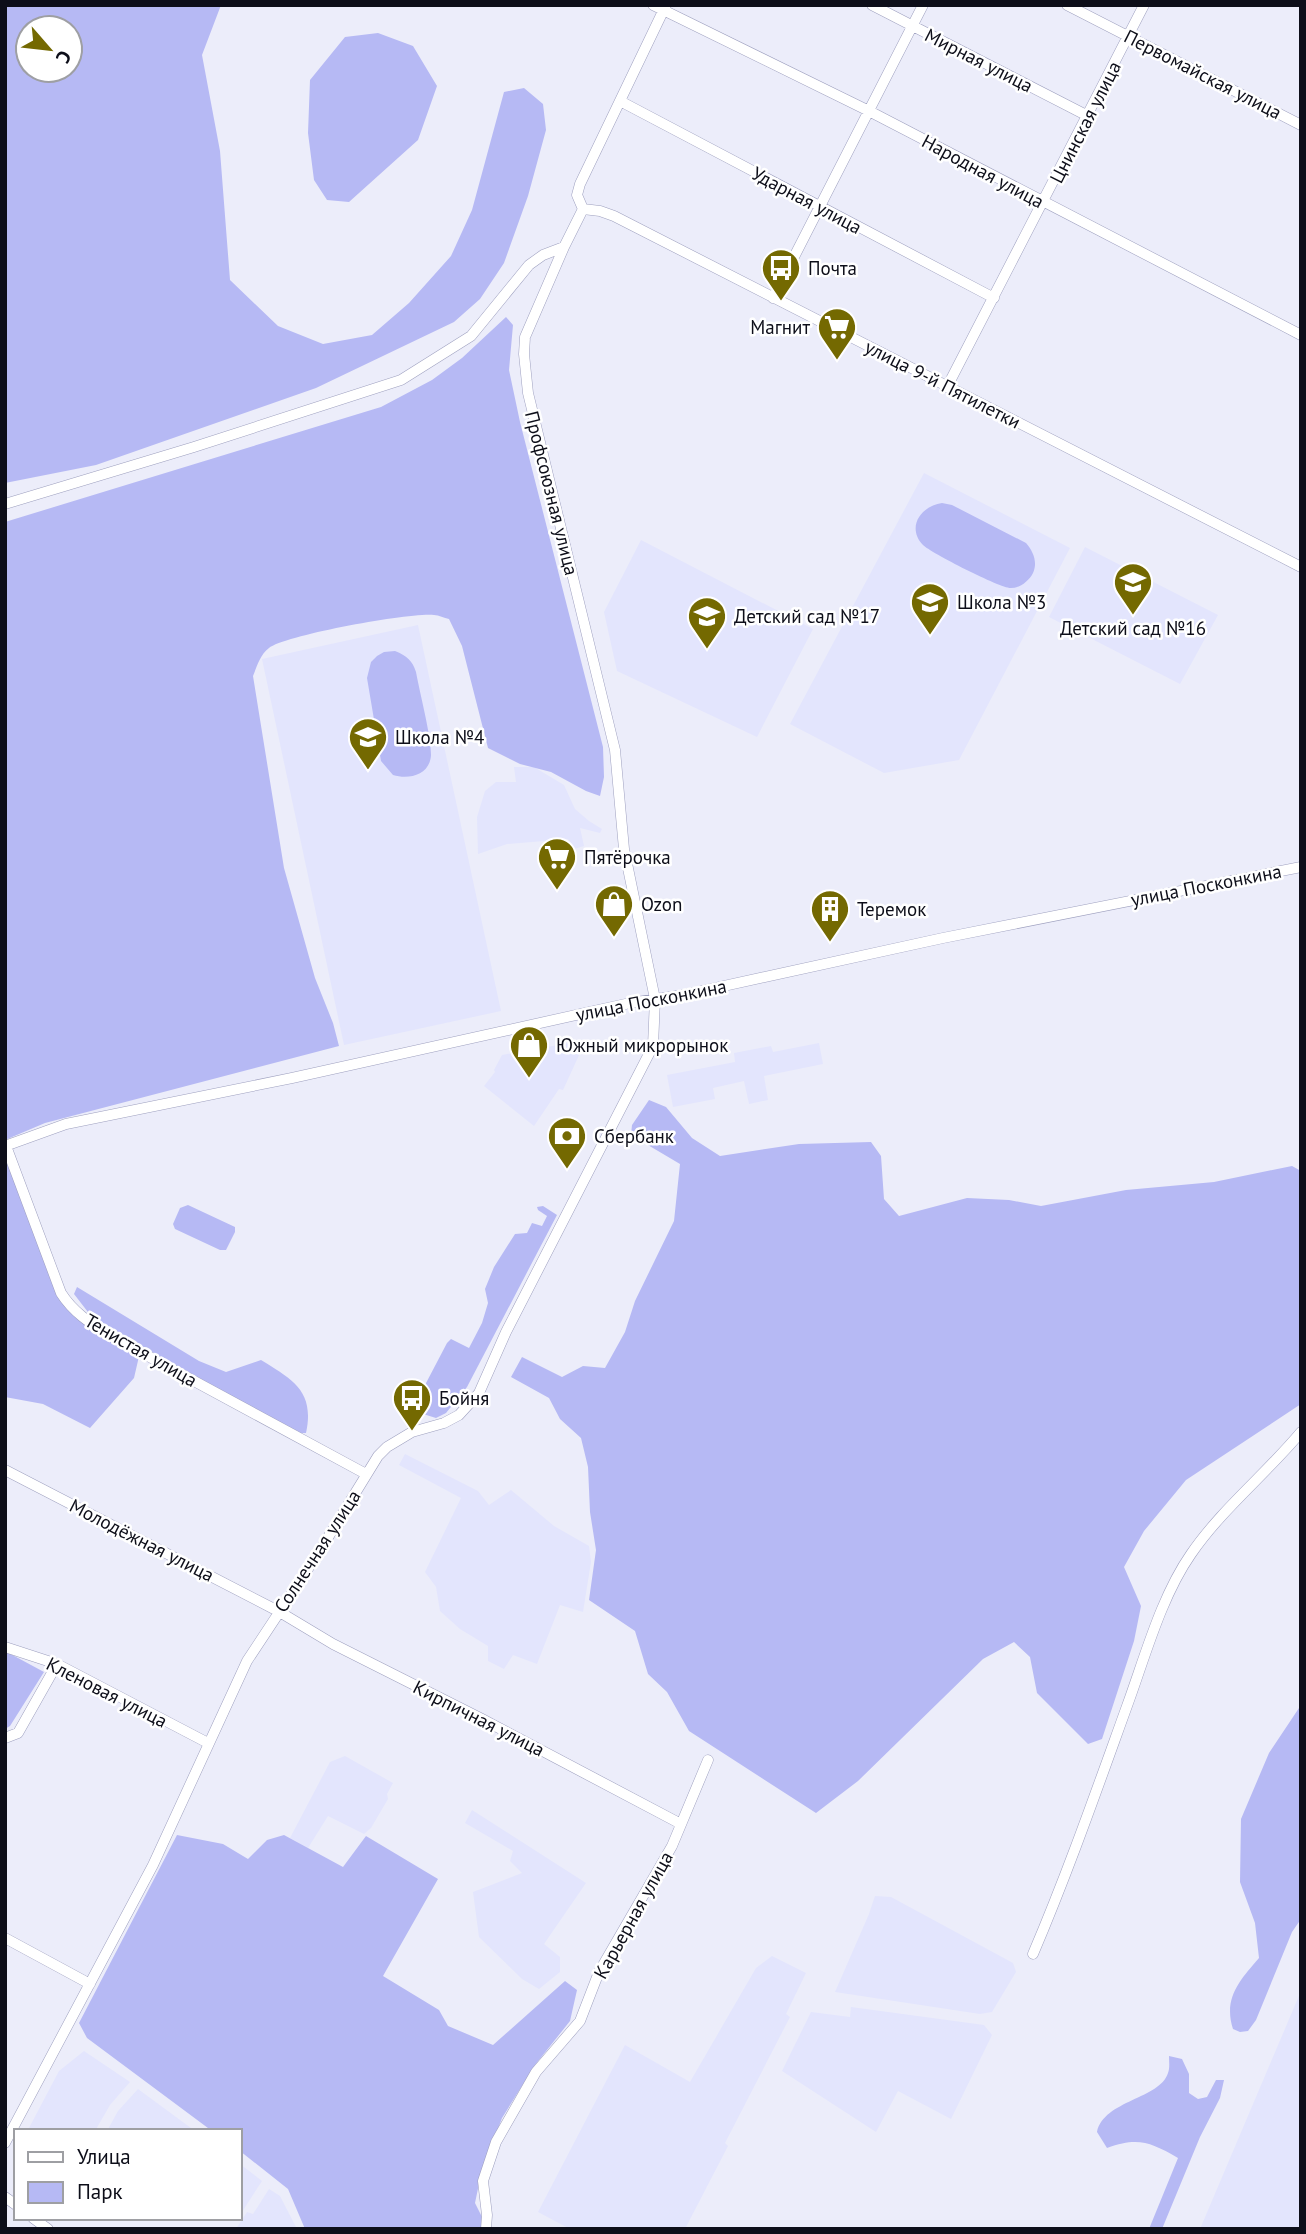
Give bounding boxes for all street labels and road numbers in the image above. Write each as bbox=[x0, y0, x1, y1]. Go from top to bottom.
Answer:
street label: Мирная улица bbox=[921, 23, 1037, 97]
street label: Первомайская улица bbox=[1120, 24, 1286, 124]
street label: Цнинская улица bbox=[1044, 57, 1126, 187]
street label: Народная улица bbox=[918, 129, 1048, 213]
street label: Ударная улица bbox=[748, 161, 866, 239]
street label: улица 9-й Пятилетки bbox=[861, 334, 1025, 434]
street label: Профсоюзная улица bbox=[520, 408, 584, 578]
street label: улица Посконкина bbox=[1129, 859, 1283, 911]
street label: улица Посконкина bbox=[574, 974, 728, 1026]
street label: Тенистая улица bbox=[80, 1308, 202, 1392]
street label: Солнечная улица bbox=[268, 1485, 366, 1617]
street label: Молодёжная улица bbox=[66, 1493, 218, 1587]
street label: Кленовая улица bbox=[42, 1651, 172, 1733]
street label: Кирпичная улица bbox=[409, 1675, 549, 1761]
street label: Карьерная улица bbox=[588, 1847, 678, 1983]

